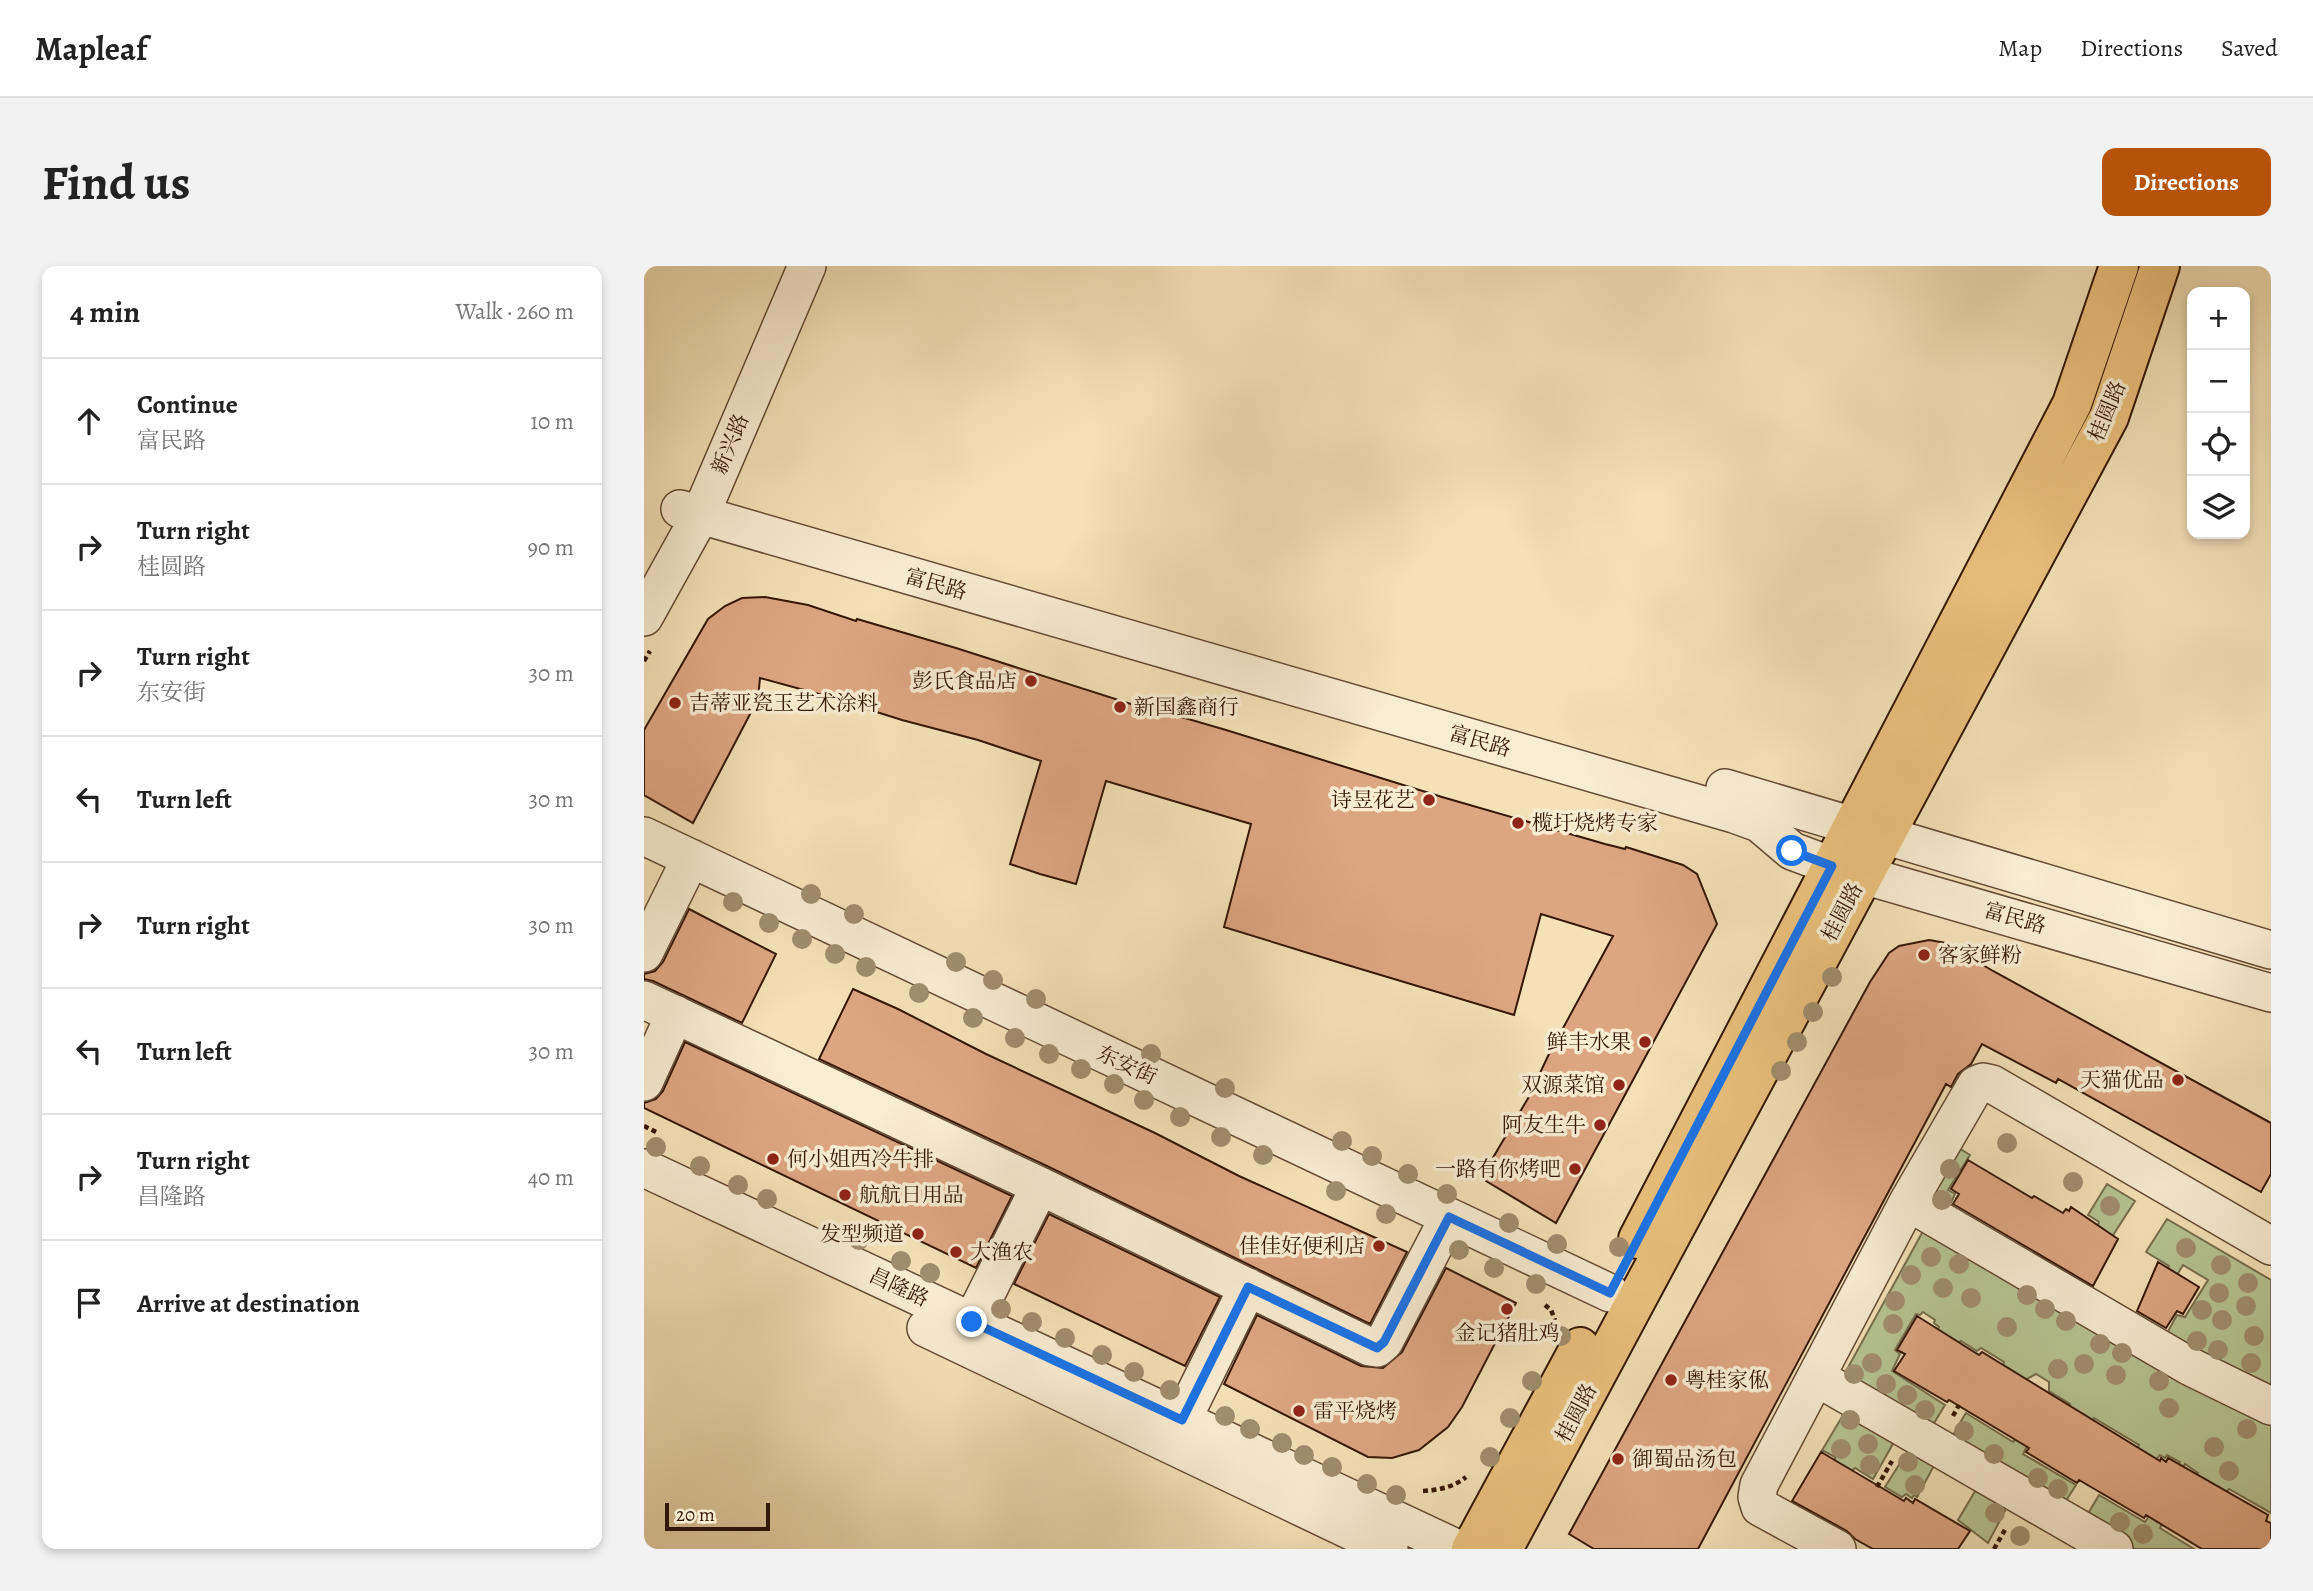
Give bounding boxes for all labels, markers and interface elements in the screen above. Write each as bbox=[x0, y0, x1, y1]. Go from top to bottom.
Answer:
text: Mapleaf bbox=[35, 26, 147, 71]
text: Map bbox=[1998, 32, 2042, 64]
text: Directions bbox=[2080, 32, 2183, 64]
text: Saved bbox=[2221, 32, 2278, 64]
button: Directions bbox=[2102, 148, 2271, 216]
text: Find us bbox=[42, 149, 190, 216]
map controls bbox=[2187, 287, 2250, 539]
button: + bbox=[2187, 287, 2250, 350]
text: 4 min bbox=[70, 292, 140, 332]
text: Walk · 260 m bbox=[455, 296, 574, 327]
button: − bbox=[2187, 350, 2250, 413]
street label: 桂圆路 bbox=[2082, 377, 2132, 445]
text: Continue bbox=[137, 387, 238, 422]
icon: ahead bbox=[70, 402, 108, 440]
text: 10 m bbox=[530, 406, 574, 437]
street label: 新兴路 bbox=[705, 410, 755, 478]
button: locate bbox=[2187, 413, 2250, 476]
text: 富民路 bbox=[137, 425, 206, 456]
button: layers bbox=[2187, 476, 2250, 539]
text: Turn right bbox=[137, 513, 250, 548]
icon: right bbox=[70, 528, 108, 566]
text: 90 m bbox=[528, 532, 574, 563]
text: 桂圆路 bbox=[137, 551, 206, 582]
street label: 富民路 bbox=[902, 562, 970, 606]
text: Turn right bbox=[137, 639, 250, 674]
icon: right bbox=[70, 654, 108, 692]
text: 30 m bbox=[528, 658, 574, 689]
place label: 彭氏食品店 bbox=[912, 667, 1017, 695]
marker: 彭氏食品店 bbox=[1023, 673, 1039, 689]
text: 东安街 bbox=[137, 677, 206, 708]
place label: 吉蒂亚瓷玉艺术涂料 bbox=[689, 689, 878, 717]
place label: 新国鑫商行 bbox=[1134, 693, 1239, 721]
marker: 吉蒂亚瓷玉艺术涂料 bbox=[667, 695, 683, 711]
marker: 新国鑫商行 bbox=[1112, 699, 1128, 715]
street label: 富民路 bbox=[1446, 719, 1514, 763]
icon: left bbox=[70, 780, 108, 818]
text: Turn left bbox=[137, 782, 232, 817]
text: 30 m bbox=[528, 784, 574, 815]
place label: 诗昱花艺 bbox=[1331, 786, 1415, 814]
marker: 诗昱花艺 bbox=[1421, 792, 1437, 808]
place label: 榄圩烧烤专家 bbox=[1532, 809, 1658, 837]
marker: 榄圩烧烤专家 bbox=[1510, 815, 1526, 831]
route start bbox=[1776, 835, 1807, 866]
street label: 桂圆路 bbox=[1815, 878, 1869, 946]
street label: 富民路 bbox=[1981, 896, 2049, 940]
icon: right bbox=[70, 906, 108, 944]
text: Turn right bbox=[137, 908, 250, 943]
text: 30 m bbox=[528, 910, 574, 941]
place label: 客家鲜粉 bbox=[1938, 941, 2022, 969]
marker: 客家鲜粉 bbox=[1916, 947, 1932, 963]
place label: 鲜丰水果 bbox=[1547, 1028, 1631, 1056]
icon: left bbox=[70, 1032, 108, 1070]
text: Turn left bbox=[137, 1034, 232, 1069]
marker: 鲜丰水果 bbox=[1637, 1034, 1653, 1050]
text: 30 m bbox=[528, 1036, 574, 1067]
street label: 东安街 bbox=[1093, 1039, 1161, 1091]
place label: 天猫优品 bbox=[2080, 1066, 2164, 1094]
place label: 双源菜馆 bbox=[1521, 1071, 1605, 1099]
marker: 天猫优品 bbox=[2170, 1072, 2186, 1088]
marker: 双源菜馆 bbox=[1611, 1077, 1627, 1093]
place label: 阿友生牛 bbox=[1502, 1111, 1586, 1139]
marker: 阿友生牛 bbox=[1592, 1117, 1608, 1133]
text: Turn right bbox=[137, 1143, 250, 1178]
place label: 何小姐西冷牛排 bbox=[787, 1145, 934, 1173]
marker: 何小姐西冷牛排 bbox=[765, 1151, 781, 1167]
place label: 一路有你烤吧 bbox=[1435, 1155, 1561, 1183]
icon: right bbox=[70, 1158, 108, 1196]
marker: 一路有你烤吧 bbox=[1567, 1161, 1583, 1177]
text: 40 m bbox=[528, 1162, 574, 1193]
text: 昌隆路 bbox=[137, 1181, 206, 1212]
place label: 航航日用品 bbox=[859, 1181, 964, 1209]
marker: 航航日用品 bbox=[837, 1187, 853, 1203]
place label: 发型频道 bbox=[820, 1220, 904, 1248]
marker: 发型频道 bbox=[910, 1226, 926, 1242]
place label: 佳佳好便利店 bbox=[1239, 1232, 1365, 1260]
place label: 大渔农 bbox=[970, 1238, 1033, 1266]
marker: 佳佳好便利店 bbox=[1371, 1238, 1387, 1254]
marker: 大渔农 bbox=[948, 1244, 964, 1260]
street label: 昌隆路 bbox=[865, 1261, 933, 1313]
icon: arrive bbox=[70, 1284, 108, 1322]
text: Arrive at destination bbox=[137, 1286, 360, 1321]
marker: 金记猪肚鸡 bbox=[1499, 1301, 1515, 1317]
route end bbox=[956, 1306, 987, 1337]
place label: 金记猪肚鸡 bbox=[1455, 1319, 1560, 1347]
place label: 粤桂家俬 bbox=[1685, 1366, 1769, 1394]
marker: 粤桂家俬 bbox=[1663, 1372, 1679, 1388]
street label: 桂圆路 bbox=[1549, 1379, 1603, 1447]
place label: 雷平烧烤 bbox=[1313, 1397, 1397, 1425]
marker: 雷平烧烤 bbox=[1291, 1403, 1307, 1419]
place label: 御蜀品汤包 bbox=[1632, 1445, 1737, 1473]
marker: 御蜀品汤包 bbox=[1610, 1451, 1626, 1467]
scale bar bbox=[665, 1500, 770, 1532]
text: 20 m bbox=[676, 1502, 715, 1528]

